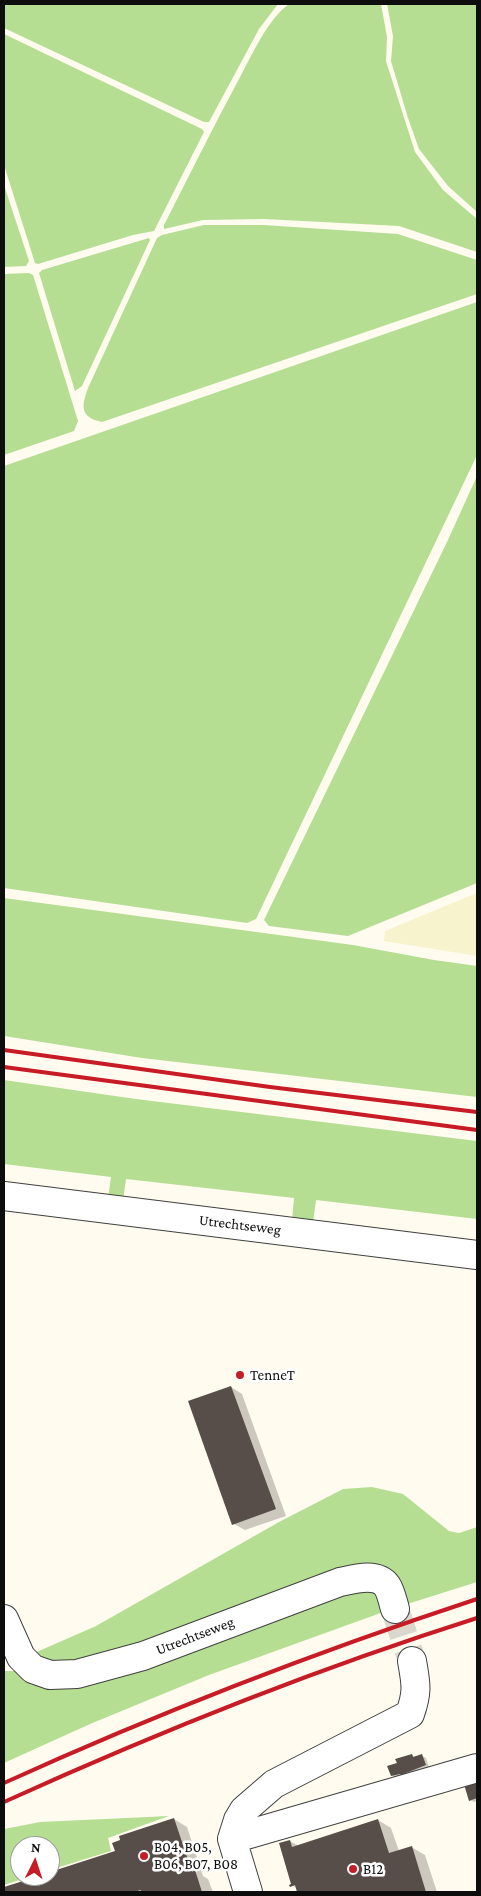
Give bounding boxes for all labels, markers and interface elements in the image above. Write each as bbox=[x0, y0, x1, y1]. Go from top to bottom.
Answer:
street label: Utrechtseweg bbox=[198, 1211, 282, 1239]
place label: TenneT bbox=[250, 1366, 295, 1384]
marker: TenneT bbox=[234, 1369, 246, 1381]
street label: Utrechtseweg bbox=[153, 1613, 237, 1659]
north arrow bbox=[10, 1836, 60, 1886]
place label: B04, B05, B06, B07, B08 bbox=[154, 1838, 238, 1873]
text: N bbox=[31, 1839, 41, 1855]
marker: B04, B05, B06, B07, B08 bbox=[138, 1850, 150, 1862]
place label: B12 bbox=[363, 1860, 383, 1878]
marker: B12 bbox=[347, 1863, 359, 1875]

